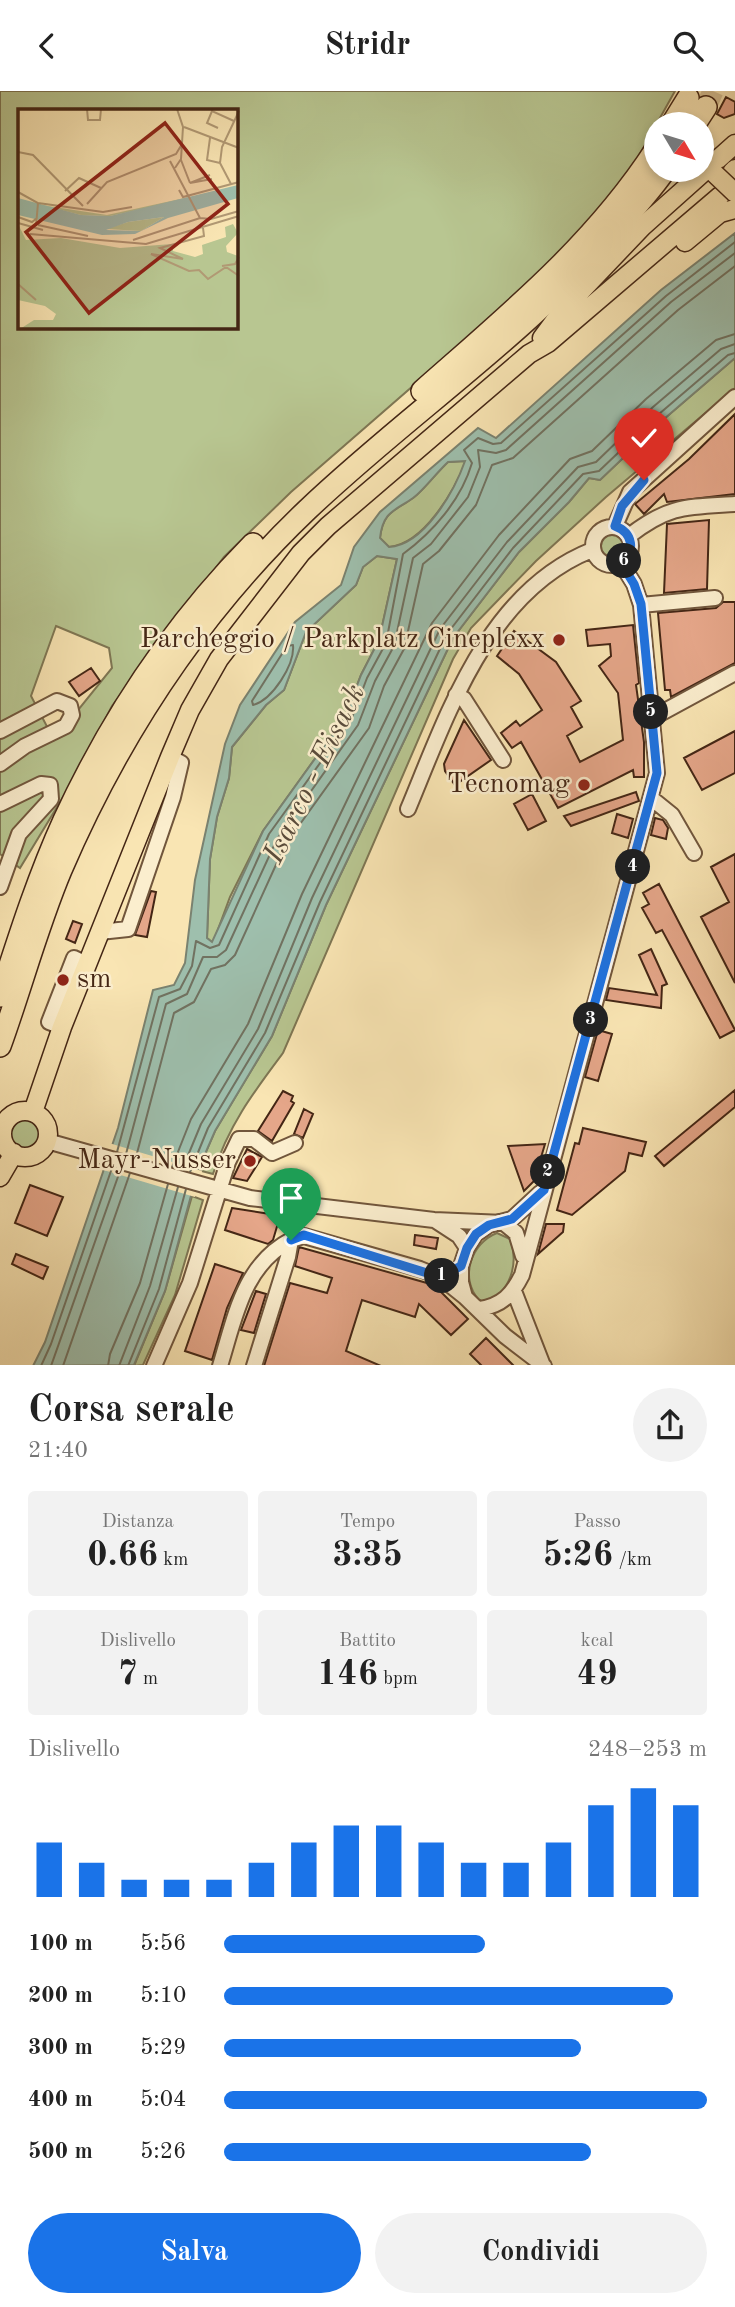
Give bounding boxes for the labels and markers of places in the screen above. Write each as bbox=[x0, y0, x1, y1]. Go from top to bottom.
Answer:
pin bbox=[614, 408, 674, 480]
pin: 6 bbox=[606, 543, 642, 579]
place label: Parcheggio / Parkplatz Cineplexx bbox=[140, 626, 545, 654]
marker: Parcheggio / Parkplatz Cineplexx bbox=[551, 632, 567, 648]
pin: 5 bbox=[634, 695, 668, 729]
place label: Tecnomag bbox=[447, 771, 570, 799]
marker: Tecnomag bbox=[576, 777, 592, 793]
pin: 4 bbox=[616, 849, 650, 885]
place label: sm bbox=[77, 966, 111, 994]
marker: sm bbox=[55, 972, 71, 988]
pin: 3 bbox=[574, 1003, 608, 1037]
place label: Mayr-Nusser bbox=[77, 1147, 236, 1175]
marker: Mayr-Nusser bbox=[242, 1153, 258, 1169]
pin: 2 bbox=[530, 1155, 566, 1189]
pin bbox=[261, 1168, 321, 1240]
pin: 1 bbox=[424, 1259, 460, 1293]

